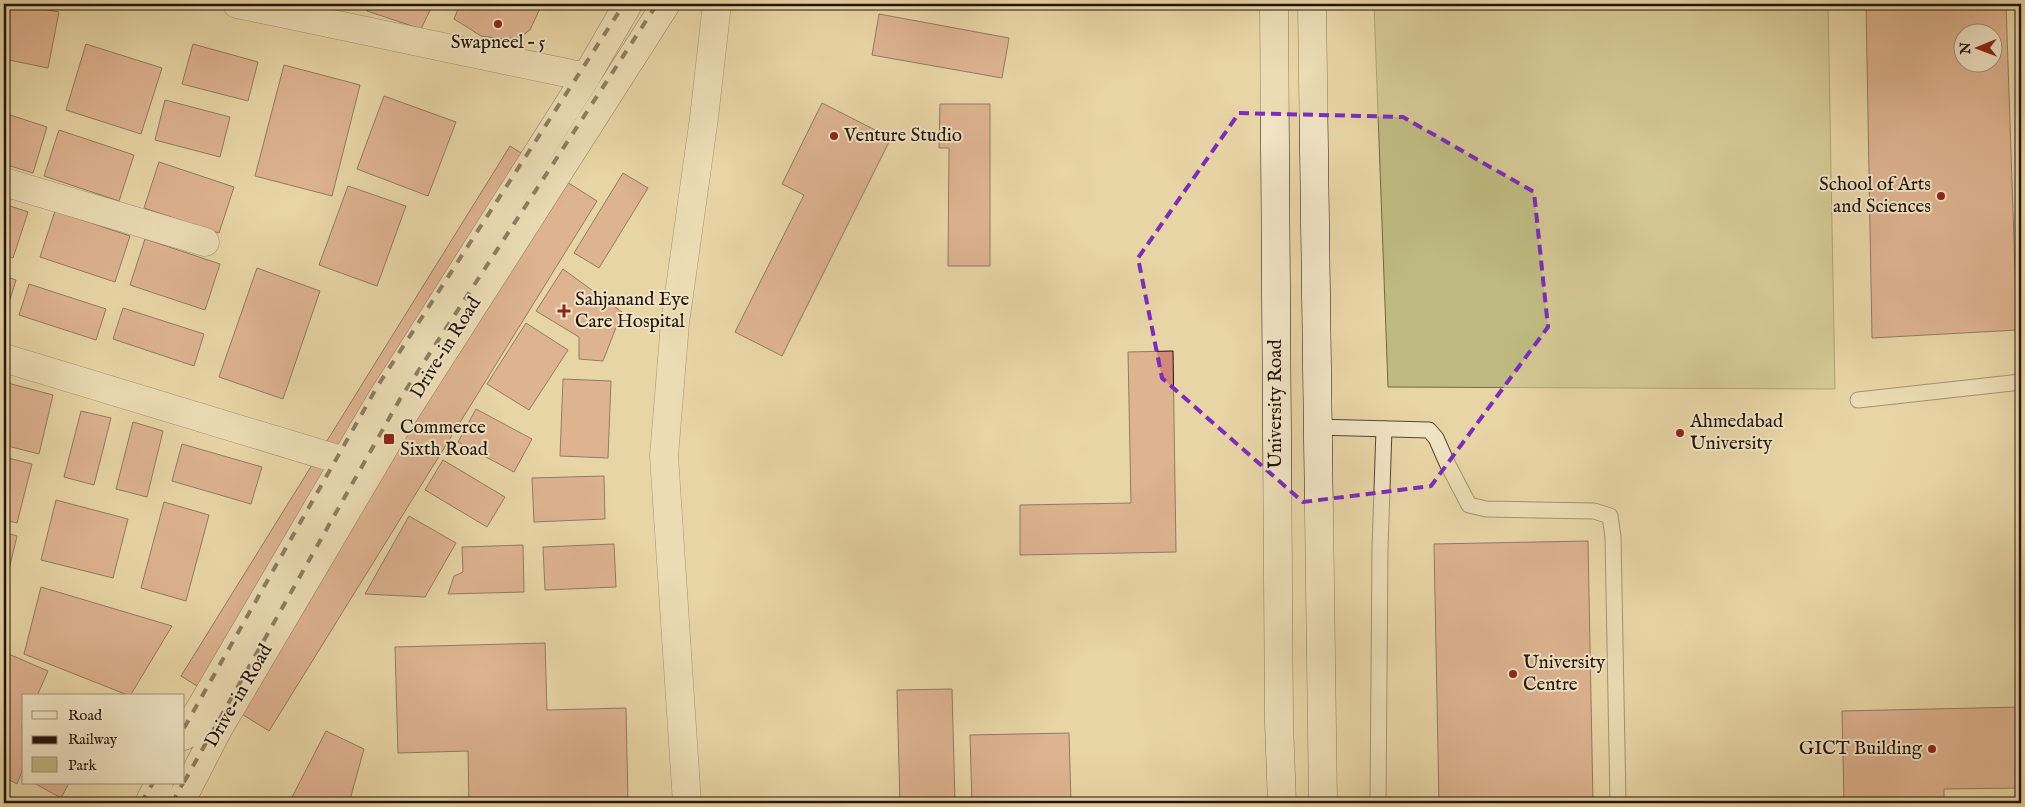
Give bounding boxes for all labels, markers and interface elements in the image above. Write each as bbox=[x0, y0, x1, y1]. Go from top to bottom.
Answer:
marker: Swapneel – 5 bbox=[492, 18, 504, 30]
north arrow bbox=[1952, 22, 2002, 72]
place label: Swapneel – 5 bbox=[451, 31, 545, 55]
text: N bbox=[1957, 42, 1975, 55]
place label: Venture Studio bbox=[843, 124, 962, 148]
marker: Venture Studio bbox=[828, 130, 840, 142]
place label: School of Arts and Sciences bbox=[1819, 173, 1931, 219]
marker: School of Arts and Sciences bbox=[1935, 190, 1947, 202]
place label: Sahjanand Eye Care Hospital bbox=[575, 288, 690, 334]
street label: Drive-in Road bbox=[405, 292, 487, 403]
marker: Sahjanand Eye Care Hospital bbox=[557, 304, 571, 318]
street label: University Road bbox=[1264, 338, 1288, 469]
place label: Ahmedabad University bbox=[1689, 410, 1784, 456]
place label: Commerce Sixth Road bbox=[400, 416, 489, 462]
marker: Ahmedabad University bbox=[1674, 427, 1686, 439]
marker: Commerce Sixth Road bbox=[382, 432, 396, 446]
street label: Drive-in Road bbox=[200, 639, 279, 752]
place label: University Centre bbox=[1523, 651, 1606, 697]
marker: University Centre bbox=[1507, 668, 1519, 680]
legend bbox=[22, 694, 185, 784]
text: Road bbox=[68, 706, 103, 725]
text: Railway bbox=[68, 730, 118, 749]
place label: GICT Building bbox=[1799, 737, 1923, 761]
marker: GICT Building bbox=[1926, 743, 1938, 755]
text: Park bbox=[68, 756, 98, 775]

